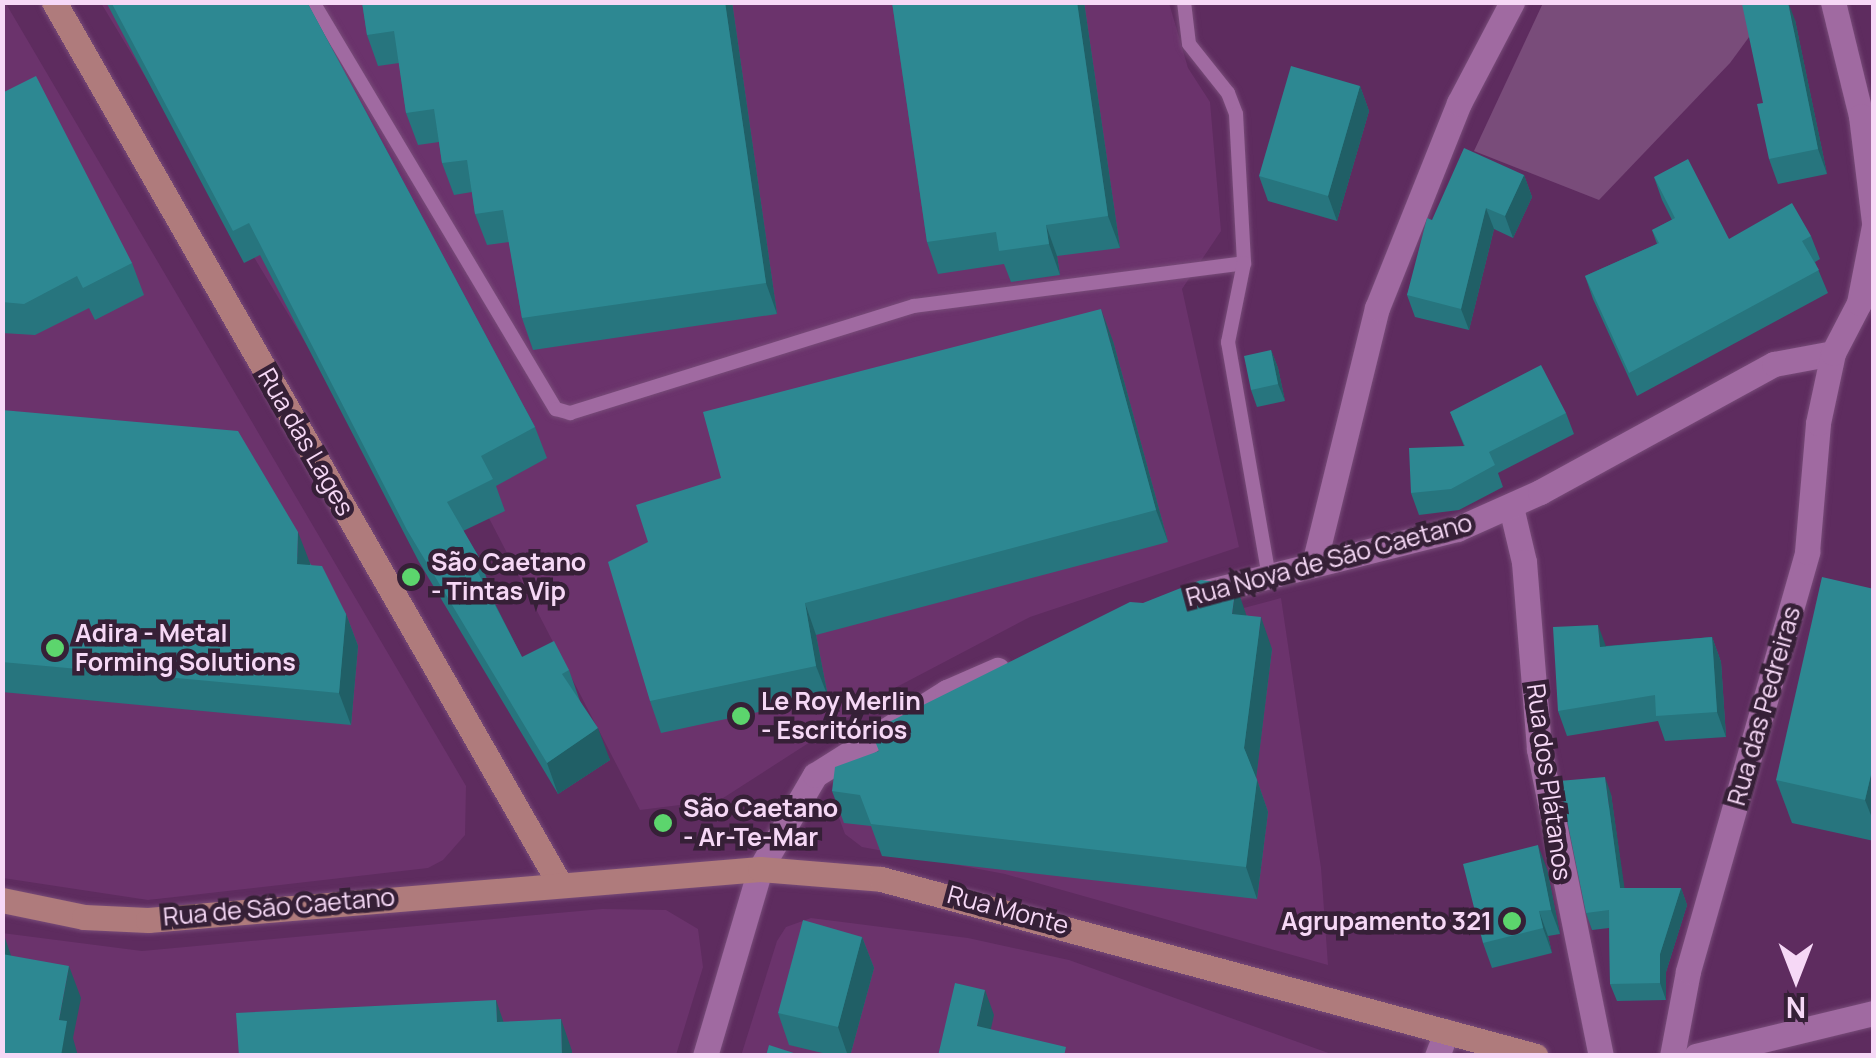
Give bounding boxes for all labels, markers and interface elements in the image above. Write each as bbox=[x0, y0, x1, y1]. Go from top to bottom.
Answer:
street label: Rua das Lages bbox=[252, 363, 360, 521]
street label: Rua Nova de São Caetano bbox=[1183, 507, 1475, 613]
place label: São Caetano - Tintas Vip bbox=[431, 548, 586, 607]
marker: São Caetano - Tintas Vip bbox=[400, 566, 422, 588]
street label: Rua das Pedreiras bbox=[1721, 603, 1807, 809]
place label: Adira - Metal Forming Solutions bbox=[75, 619, 296, 678]
marker: Adira - Metal Forming Solutions bbox=[44, 637, 66, 659]
street label: Rua dos Plátanos bbox=[1520, 682, 1578, 882]
place label: Le Roy Merlin - Escritórios bbox=[761, 687, 921, 746]
marker: Le Roy Merlin - Escritórios bbox=[730, 705, 752, 727]
place label: São Caetano - Ar-Te-Mar bbox=[683, 794, 838, 853]
marker: São Caetano - Ar-Te-Mar bbox=[652, 812, 674, 834]
street label: Rua Monte bbox=[944, 879, 1072, 941]
street label: Rua de São Caetano bbox=[162, 882, 396, 932]
place label: Agrupamento 321 bbox=[1281, 906, 1492, 936]
marker: Agrupamento 321 bbox=[1501, 910, 1523, 932]
north arrow bbox=[1746, 928, 1846, 1028]
text: N bbox=[1786, 989, 1806, 1027]

